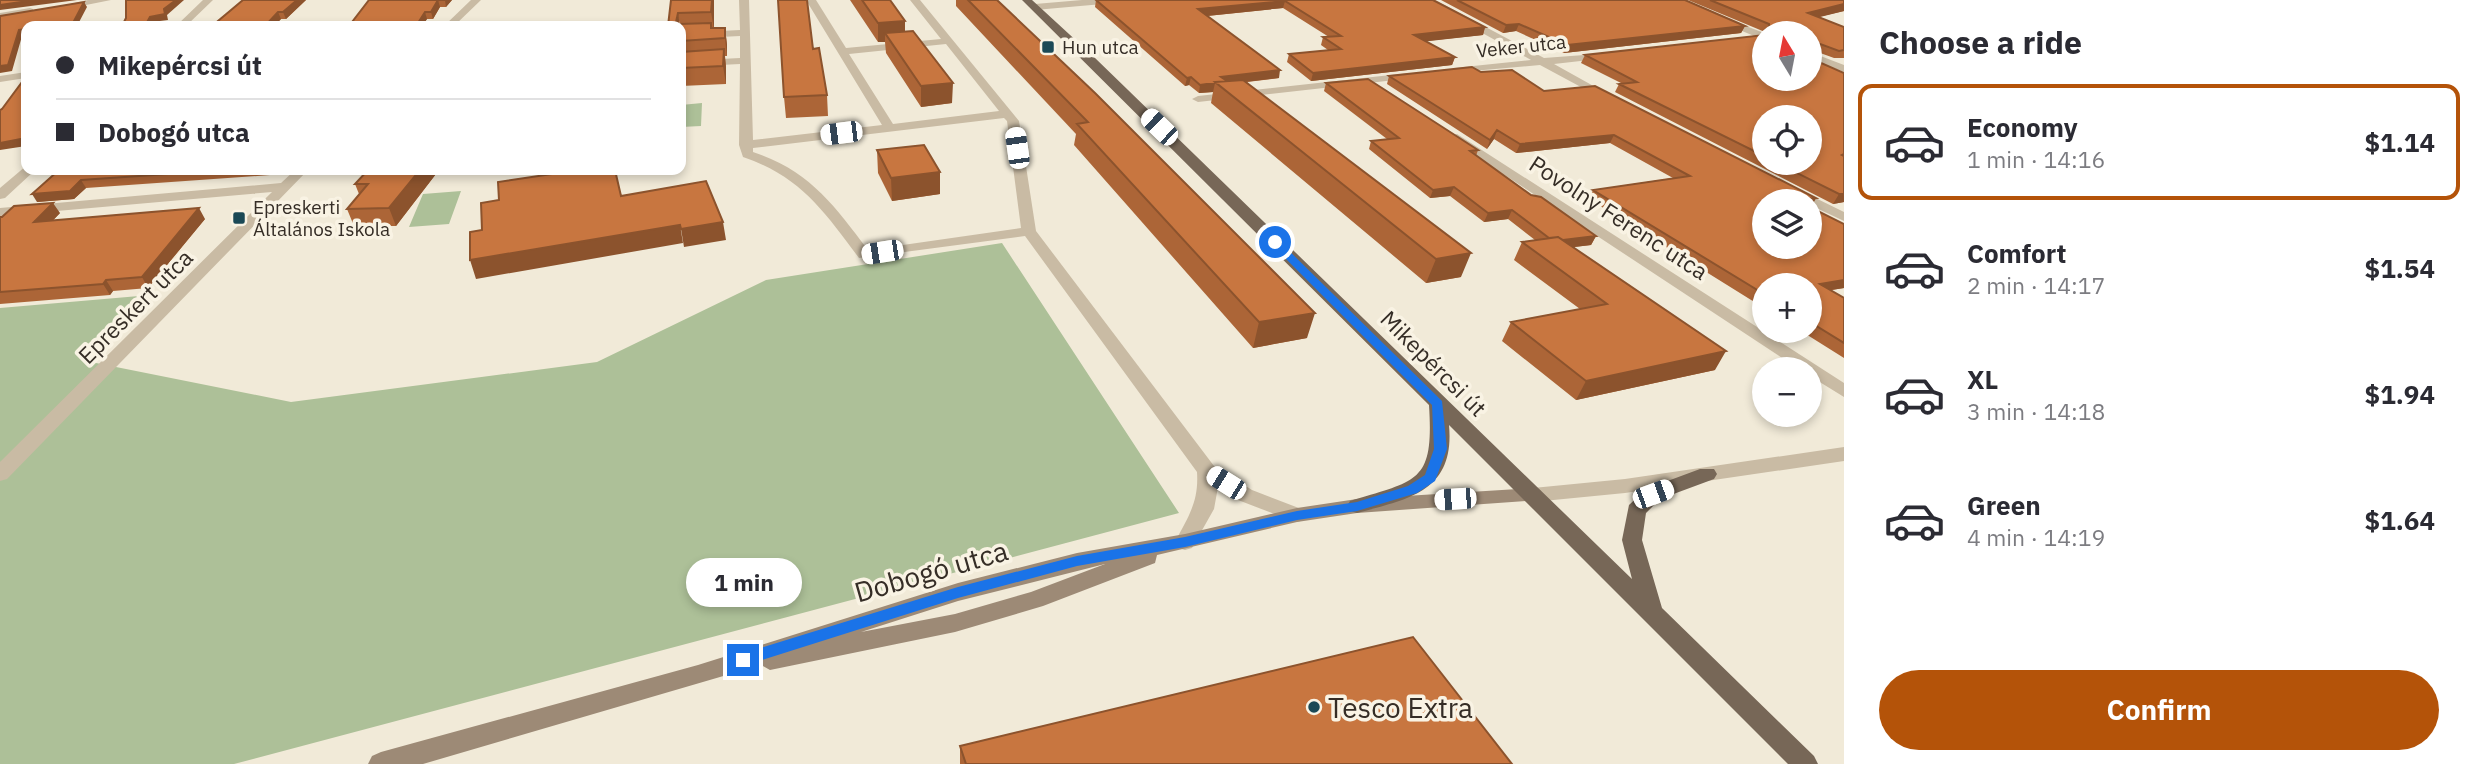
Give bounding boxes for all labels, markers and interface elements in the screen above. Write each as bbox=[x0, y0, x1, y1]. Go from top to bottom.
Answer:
north arrow bbox=[1752, 21, 1822, 91]
map controls bbox=[1752, 21, 1822, 427]
text: Choose a ride bbox=[1879, 21, 2082, 63]
street label: Veker utca bbox=[1475, 29, 1567, 63]
place label: Hun utca bbox=[1062, 35, 1139, 59]
marker: Hun utca bbox=[1040, 39, 1056, 55]
text: Mikepércsi út bbox=[98, 48, 262, 82]
car bbox=[1137, 105, 1182, 149]
button: locate bbox=[1752, 105, 1822, 175]
text: Economy bbox=[1967, 110, 2078, 144]
icon: car bbox=[1883, 111, 1946, 174]
text: Dobogó utca bbox=[98, 115, 250, 149]
car bbox=[819, 120, 864, 146]
text: $1.14 bbox=[2365, 125, 2435, 159]
car bbox=[1004, 126, 1031, 170]
text: 1 min · 14:16 bbox=[1967, 144, 2105, 174]
street label: Povolny Ferenc utca bbox=[1524, 148, 1714, 286]
button: layers bbox=[1752, 189, 1822, 259]
place label: Epreskerti Általános Iskola bbox=[253, 195, 390, 241]
marker: Epreskerti Általános Iskola bbox=[231, 210, 247, 226]
route start bbox=[1259, 226, 1291, 258]
text: Comfort bbox=[1967, 236, 2066, 270]
icon: car bbox=[1883, 237, 1946, 300]
car bbox=[860, 238, 905, 266]
street label: Epreskert utca bbox=[71, 242, 199, 370]
text: $1.54 bbox=[2365, 251, 2435, 285]
text: 2 min · 14:17 bbox=[1967, 270, 2105, 300]
button: + bbox=[1752, 273, 1822, 343]
street label: Mikepércsi út bbox=[1375, 304, 1493, 422]
button: − bbox=[1752, 357, 1822, 427]
text: XL bbox=[1967, 362, 1998, 396]
icon: car bbox=[1883, 363, 1946, 426]
text: $1.94 bbox=[2365, 377, 2435, 411]
text: 3 min · 14:18 bbox=[1967, 396, 2105, 426]
car bbox=[1203, 463, 1250, 503]
car bbox=[1630, 477, 1677, 511]
car bbox=[1434, 487, 1477, 511]
text: Green bbox=[1967, 488, 2041, 522]
icon: car bbox=[1883, 489, 1946, 552]
text: $1.64 bbox=[2365, 503, 2435, 537]
text: 4 min · 14:19 bbox=[1967, 522, 2105, 552]
street label: Dobogó utca bbox=[850, 531, 1012, 611]
callout: 1 min bbox=[685, 558, 801, 608]
text: 1 min bbox=[714, 567, 774, 597]
route end bbox=[727, 644, 759, 676]
button: Confirm bbox=[1879, 670, 2439, 750]
place label: Tesco Extra bbox=[1328, 689, 1473, 726]
marker: Tesco Extra bbox=[1306, 699, 1322, 715]

